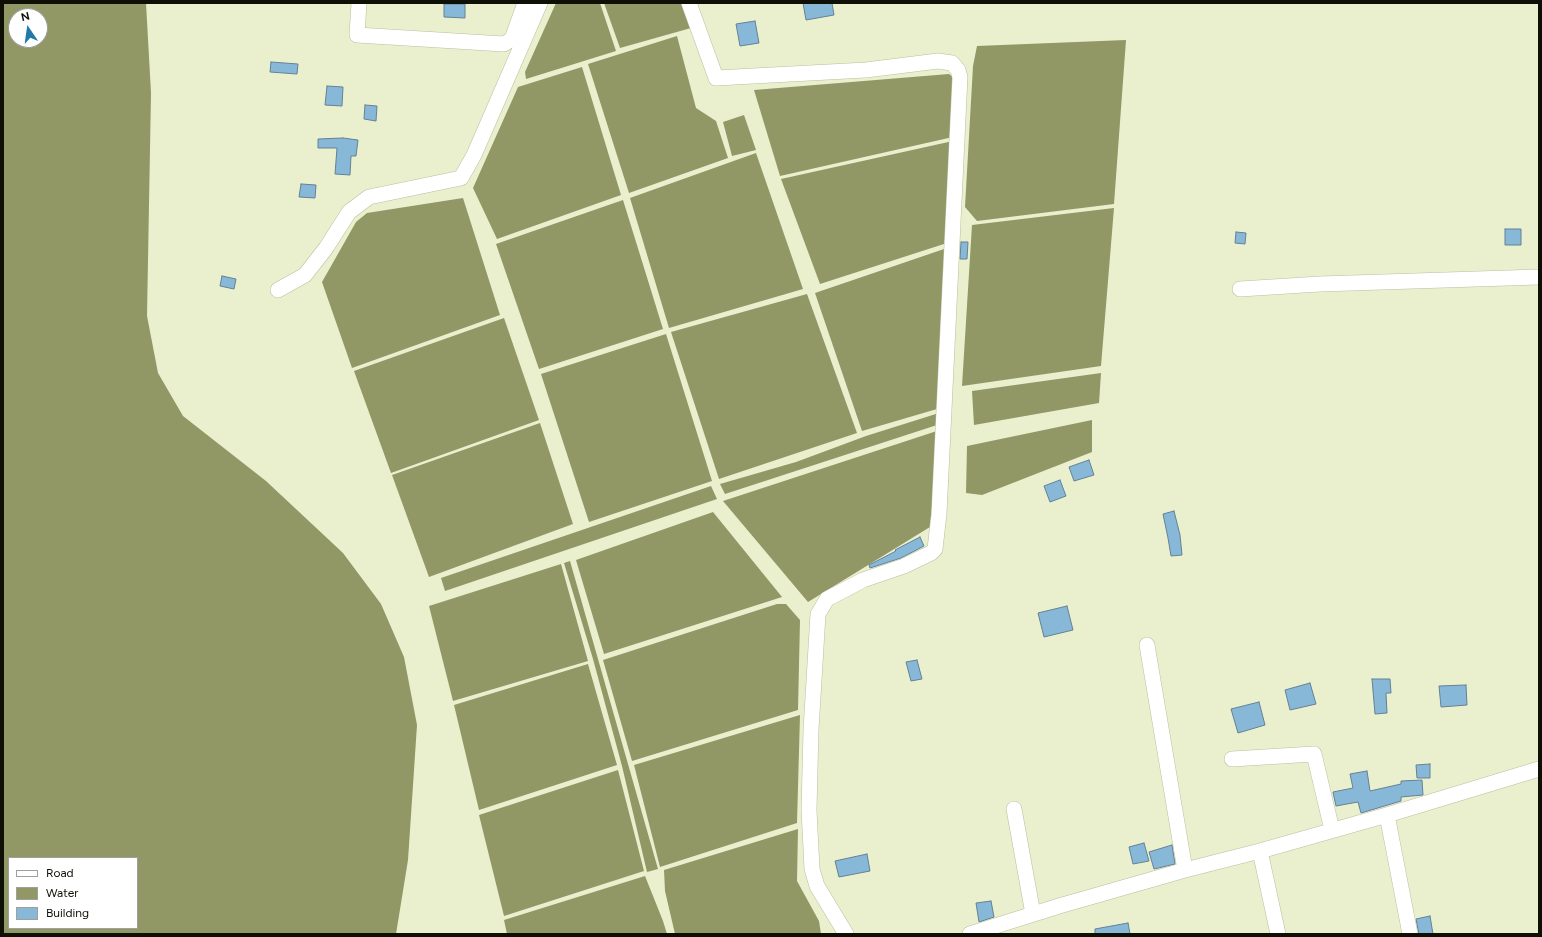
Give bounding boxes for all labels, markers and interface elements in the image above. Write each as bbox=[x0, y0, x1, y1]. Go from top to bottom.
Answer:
north arrow bbox=[8, 8, 48, 48]
text: N bbox=[20, 10, 31, 24]
legend bbox=[8, 857, 138, 929]
text: Road bbox=[46, 866, 74, 880]
text: Water bbox=[46, 886, 78, 900]
text: Building bbox=[46, 906, 89, 920]

